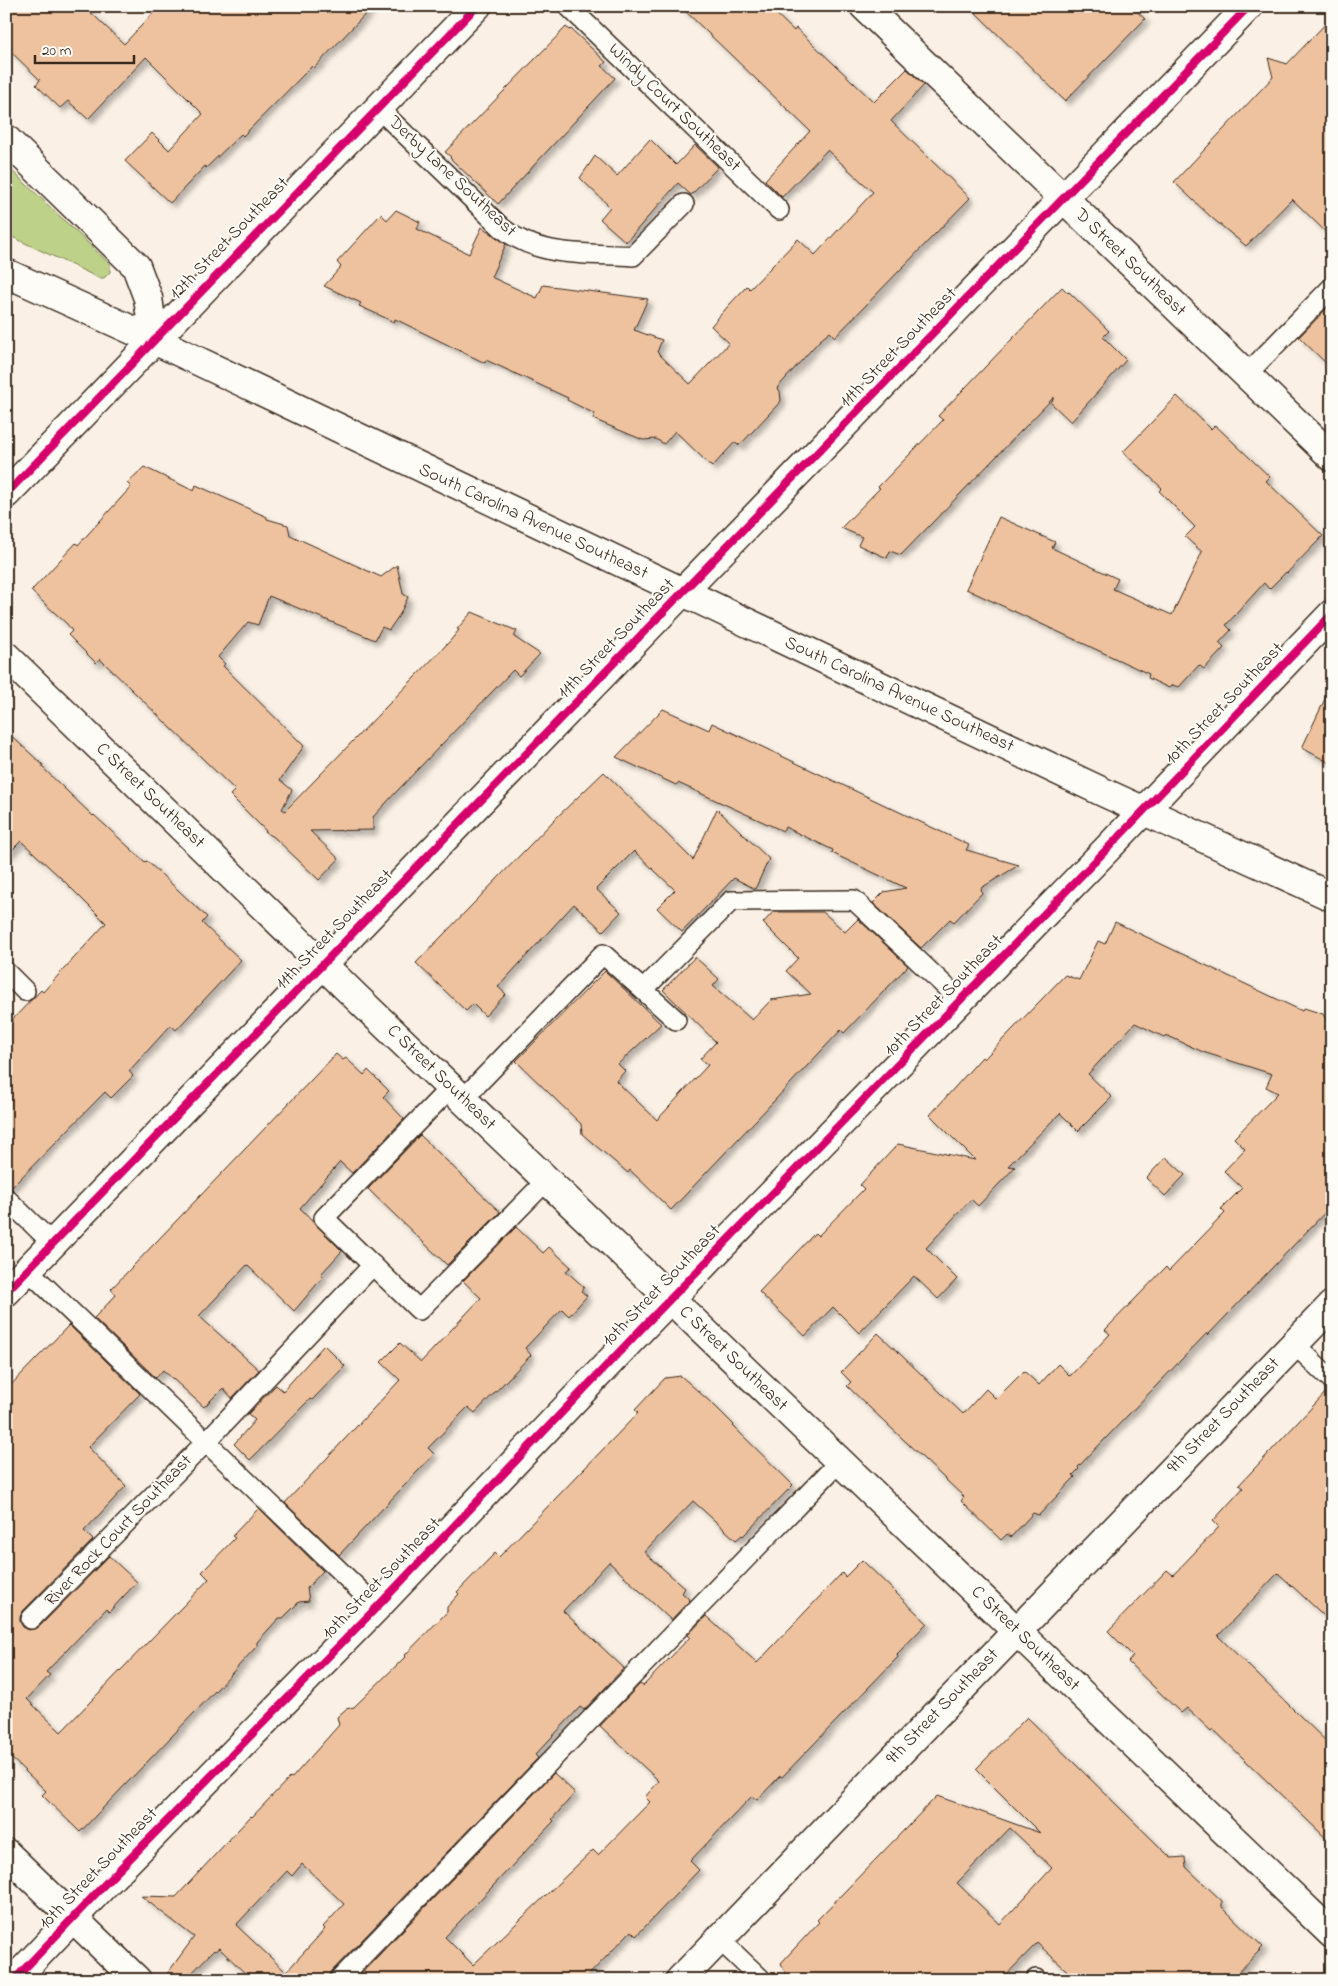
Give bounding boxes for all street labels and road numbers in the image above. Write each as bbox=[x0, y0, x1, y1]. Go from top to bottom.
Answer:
street label: Windy Court Southeast bbox=[602, 38, 746, 178]
street label: Derby Lane Southeast bbox=[381, 110, 522, 244]
street label: 12th Street Southeast bbox=[164, 172, 296, 306]
street label: D Street Southeast bbox=[1068, 202, 1192, 323]
street label: 11th Street Southeast bbox=[834, 282, 964, 414]
street label: South Carolina Avenue Southeast bbox=[414, 457, 652, 587]
street label: 11th Street Southeast bbox=[552, 573, 682, 705]
street label: South Carolina Avenue Southeast bbox=[780, 630, 1018, 760]
street label: 10th Street Southeast bbox=[1160, 637, 1290, 771]
street label: C Street Southeast bbox=[90, 737, 210, 855]
street label: 11th Street Southeast bbox=[270, 864, 400, 996]
street label: 10th Street Southeast bbox=[879, 929, 1009, 1063]
street label: C Street Southeast bbox=[381, 1019, 501, 1137]
street label: 10th Street Southeast bbox=[597, 1219, 727, 1353]
street label: C Street Southeast bbox=[673, 1300, 793, 1418]
street label: 9th Street Southeast bbox=[1161, 1352, 1287, 1480]
street label: River Rock Court Southeast bbox=[39, 1449, 199, 1613]
street label: 10th Street Southeast bbox=[317, 1512, 447, 1646]
street label: C Street Southeast bbox=[965, 1580, 1085, 1698]
street label: 9th Street Southeast bbox=[880, 1643, 1006, 1771]
street label: 10th Street Southeast bbox=[34, 1802, 164, 1936]

